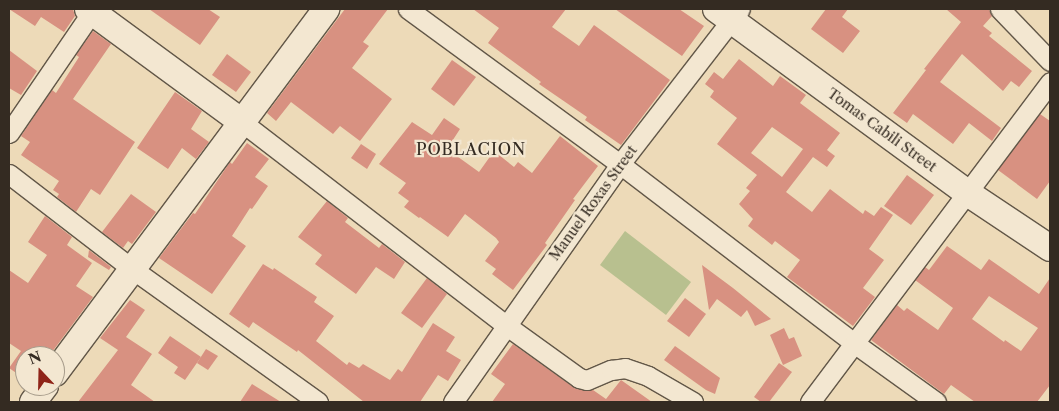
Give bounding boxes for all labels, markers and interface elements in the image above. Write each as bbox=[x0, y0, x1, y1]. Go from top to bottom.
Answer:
street label: Tomas Cabili Street bbox=[824, 85, 940, 175]
district label: POBLACION bbox=[415, 139, 527, 159]
street label: Manuel Roxas Street bbox=[546, 142, 640, 264]
north arrow bbox=[15, 346, 65, 396]
text: N bbox=[26, 347, 44, 369]

